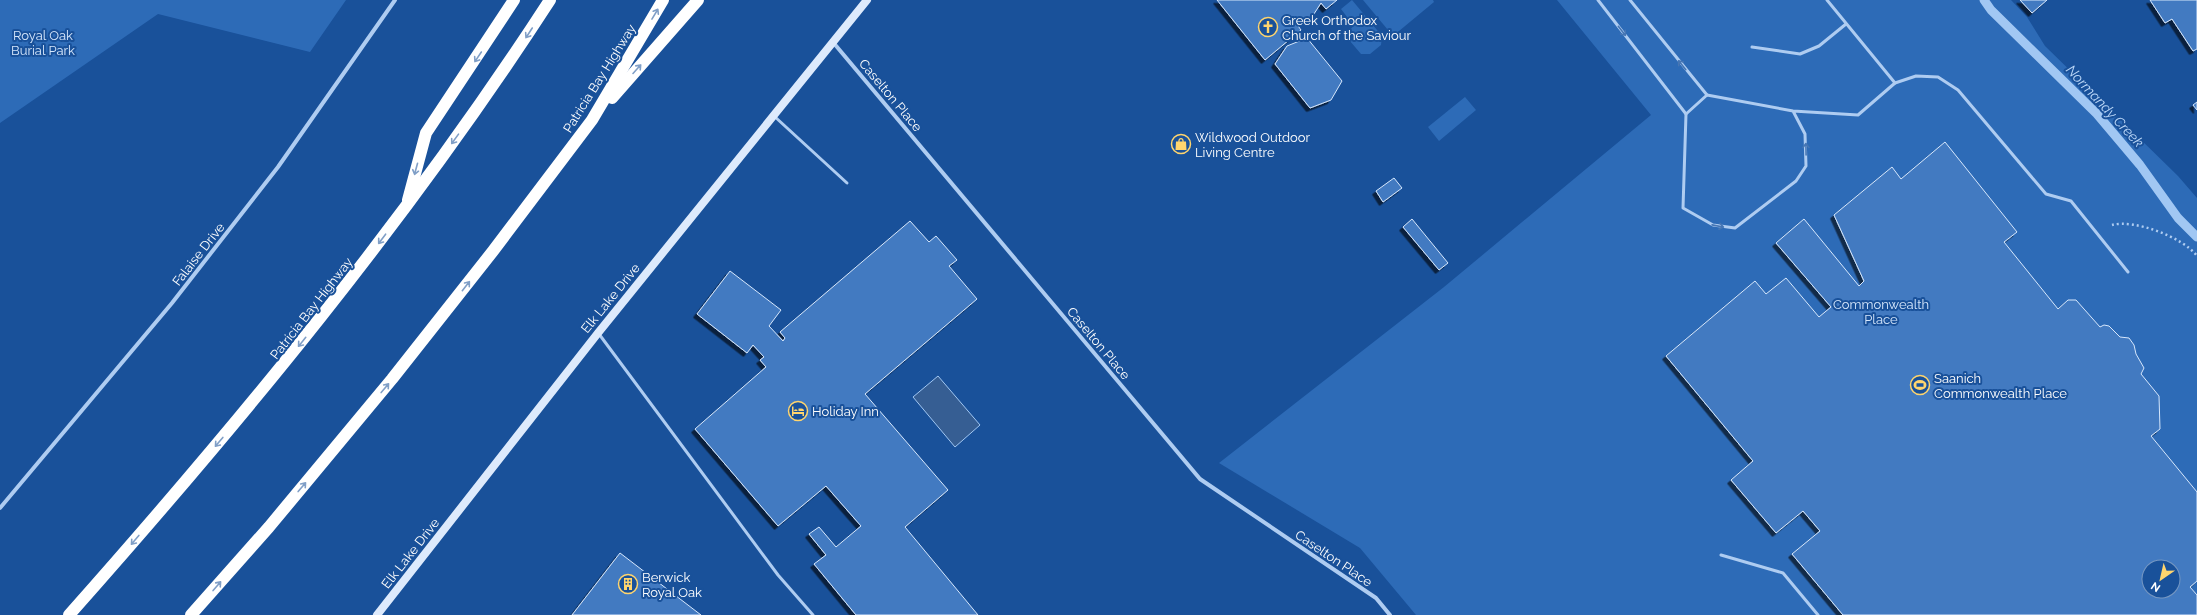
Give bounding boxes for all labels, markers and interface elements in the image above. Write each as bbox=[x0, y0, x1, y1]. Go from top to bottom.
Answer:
one-way arrow bbox=[651, 9, 659, 20]
place label: Greek Orthodox Church of the Saviour bbox=[1282, 13, 1411, 43]
church icon: Greek Orthodox Church of the Saviour bbox=[1257, 16, 1279, 38]
street label: Patricia Bay Highway bbox=[560, 21, 639, 135]
one-way arrow bbox=[1617, 25, 1626, 36]
one-way arrow bbox=[525, 27, 533, 38]
park label: Royal Oak Burial Park bbox=[11, 28, 75, 58]
one-way arrow bbox=[474, 51, 482, 62]
street label: Caselton Place bbox=[856, 56, 925, 135]
one-way arrow bbox=[1678, 59, 1687, 70]
water label: Normandy Creek bbox=[2063, 62, 2147, 151]
one-way arrow bbox=[632, 64, 641, 75]
place label: Wildwood Outdoor Living Centre bbox=[1195, 130, 1311, 160]
shop icon: Wildwood Outdoor Living Centre bbox=[1170, 133, 1192, 155]
one-way arrow bbox=[451, 134, 459, 145]
one-way arrow bbox=[1802, 143, 1810, 156]
one-way arrow bbox=[412, 162, 419, 175]
street label: Falaise Drive bbox=[169, 220, 228, 289]
one-way arrow bbox=[1711, 222, 1724, 230]
one-way arrow bbox=[378, 233, 386, 244]
street label: Patricia Bay Highway bbox=[267, 254, 356, 362]
street label: Elk Lake Drive bbox=[578, 260, 643, 336]
one-way arrow bbox=[461, 280, 470, 291]
park label: Commonwealth Place bbox=[1833, 297, 1929, 327]
street label: Caselton Place bbox=[1064, 304, 1133, 383]
one-way arrow bbox=[298, 336, 307, 347]
place label: Saanich Commonwealth Place bbox=[1934, 371, 2067, 401]
sports icon: Saanich Commonwealth Place bbox=[1909, 374, 1931, 396]
one-way arrow bbox=[381, 382, 390, 393]
hotel icon: Holiday Inn bbox=[787, 400, 809, 422]
place label: Holiday Inn bbox=[812, 404, 879, 419]
one-way arrow bbox=[215, 436, 224, 447]
one-way arrow bbox=[297, 482, 306, 493]
street label: Elk Lake Drive bbox=[378, 515, 443, 591]
street label: Caselton Place bbox=[1292, 527, 1375, 590]
one-way arrow bbox=[130, 535, 139, 546]
north arrow bbox=[2141, 559, 2181, 599]
place label: Berwick Royal Oak bbox=[642, 570, 702, 600]
building icon: Berwick Royal Oak bbox=[617, 573, 639, 595]
text: N bbox=[2149, 579, 2163, 595]
one-way arrow bbox=[212, 581, 222, 591]

